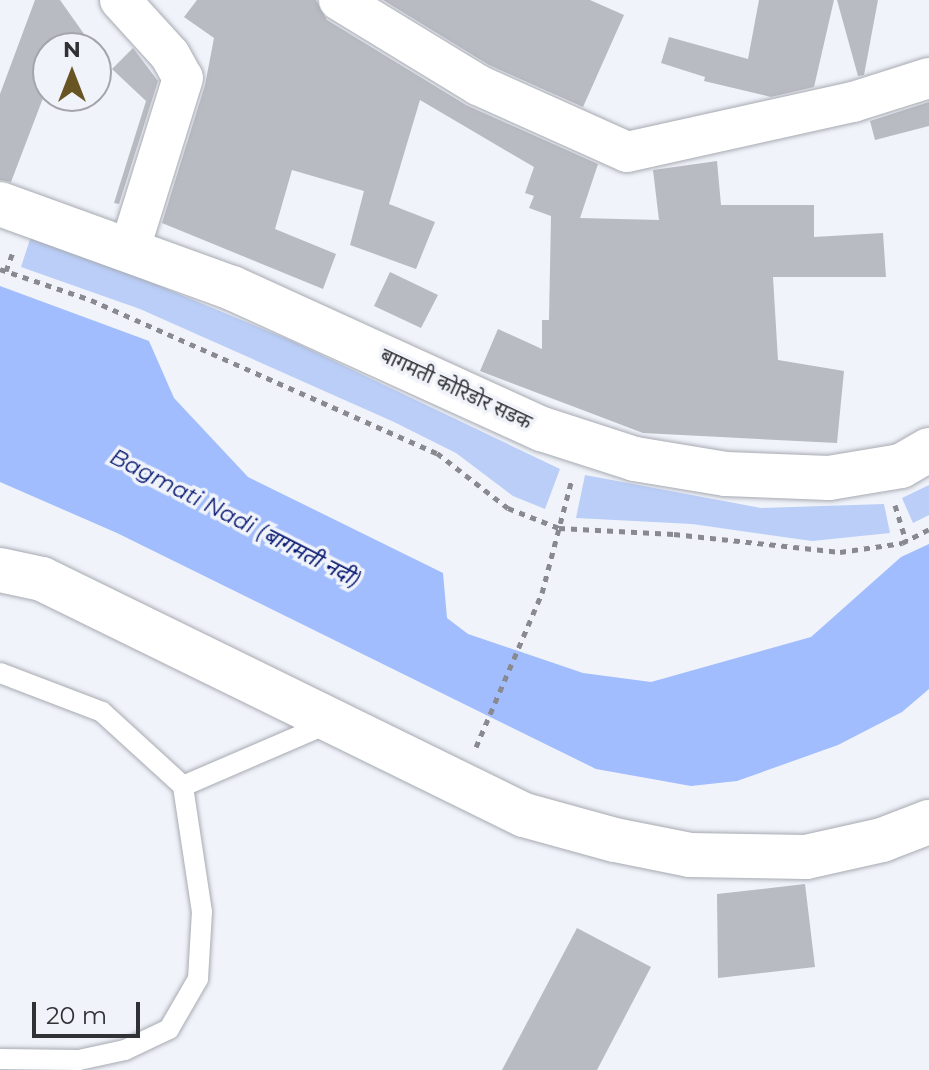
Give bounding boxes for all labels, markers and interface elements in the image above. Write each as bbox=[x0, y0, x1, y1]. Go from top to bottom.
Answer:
north arrow bbox=[32, 32, 112, 112]
text: N bbox=[63, 36, 81, 63]
street label: बागमती कोरिडोर सडक bbox=[376, 343, 536, 435]
water label: Bagmati Nadi (बागमती नदी) bbox=[106, 443, 364, 593]
scale bar bbox=[36, 986, 144, 1036]
text: 20 m bbox=[46, 1001, 107, 1030]

